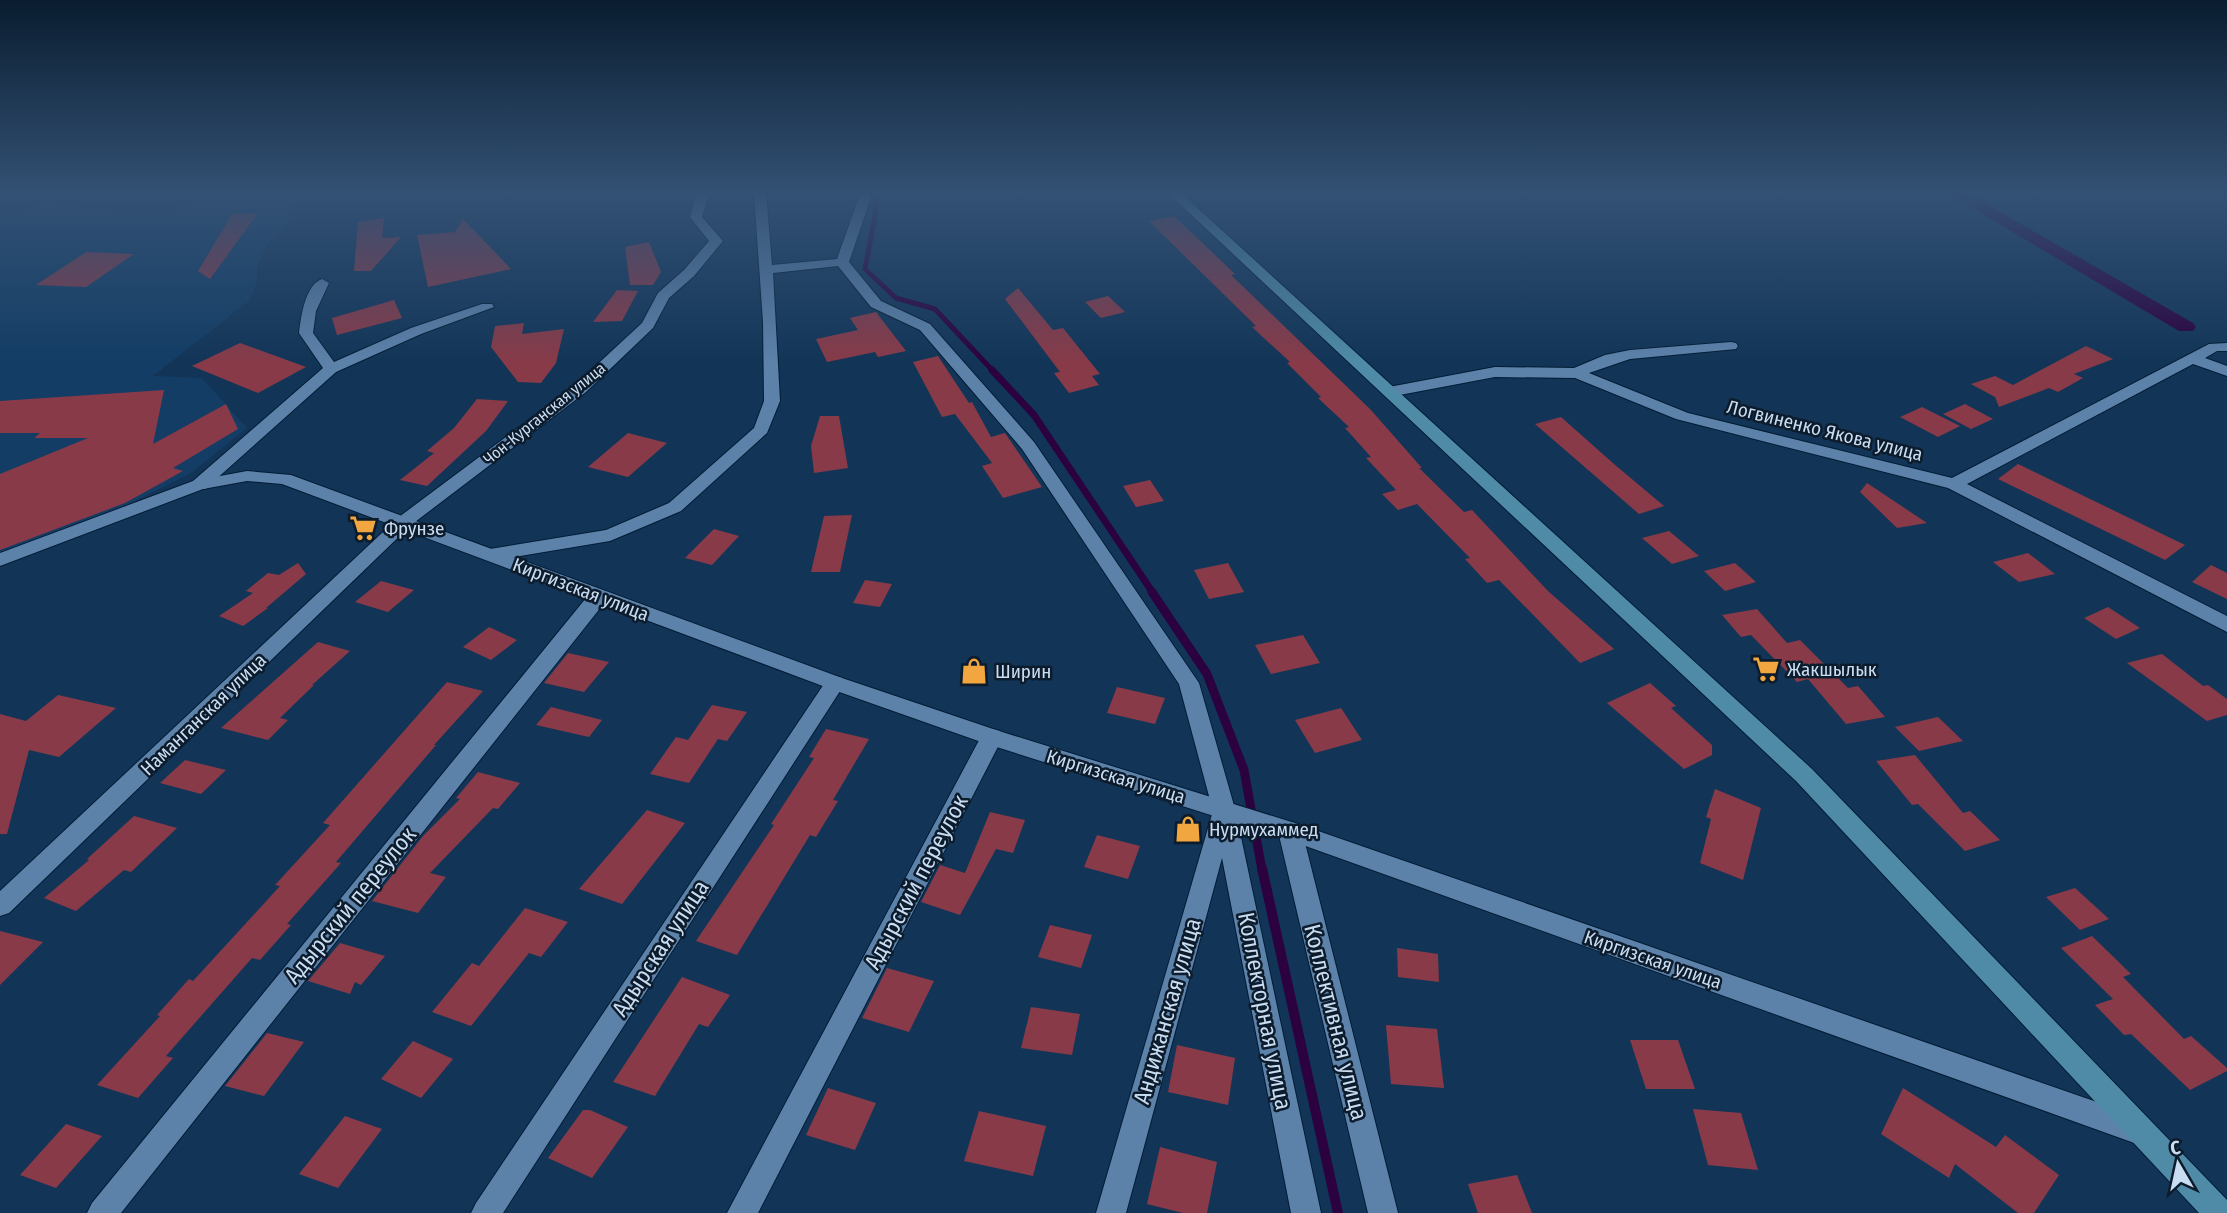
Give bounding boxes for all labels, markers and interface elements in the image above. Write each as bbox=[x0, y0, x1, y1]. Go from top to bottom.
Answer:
street label: Чон-Курганская улица bbox=[480, 358, 609, 468]
street label: Логвиненко Якова улица bbox=[1725, 395, 1925, 466]
supermarket icon: Фрунзе bbox=[348, 513, 378, 543]
place label: Фрунзе bbox=[384, 517, 444, 540]
street label: Киргизская улица bbox=[510, 553, 652, 626]
street label: Наманганская улица bbox=[136, 649, 271, 780]
supermarket icon: Жакшылык bbox=[1751, 654, 1781, 684]
shop icon: Ширин bbox=[959, 656, 989, 686]
place label: Жакшылык bbox=[1787, 658, 1877, 681]
place label: Ширин bbox=[995, 660, 1051, 683]
street label: Киргизская улица bbox=[1044, 744, 1188, 809]
street label: Адырский переулок bbox=[858, 790, 974, 974]
shop icon: Нурмухаммед bbox=[1173, 814, 1203, 844]
place label: Нурмухаммед bbox=[1209, 818, 1318, 841]
street label: Адырский переулок bbox=[278, 821, 422, 989]
street label: Адырская улица bbox=[605, 874, 715, 1022]
street label: Коллекторная улица bbox=[1232, 910, 1298, 1112]
street label: Андижанская улица bbox=[1127, 915, 1207, 1107]
street label: Коллективная улица bbox=[1298, 921, 1374, 1123]
street label: Киргизская улица bbox=[1581, 925, 1725, 994]
north arrow bbox=[2143, 1129, 2213, 1199]
text: С bbox=[2169, 1136, 2182, 1160]

